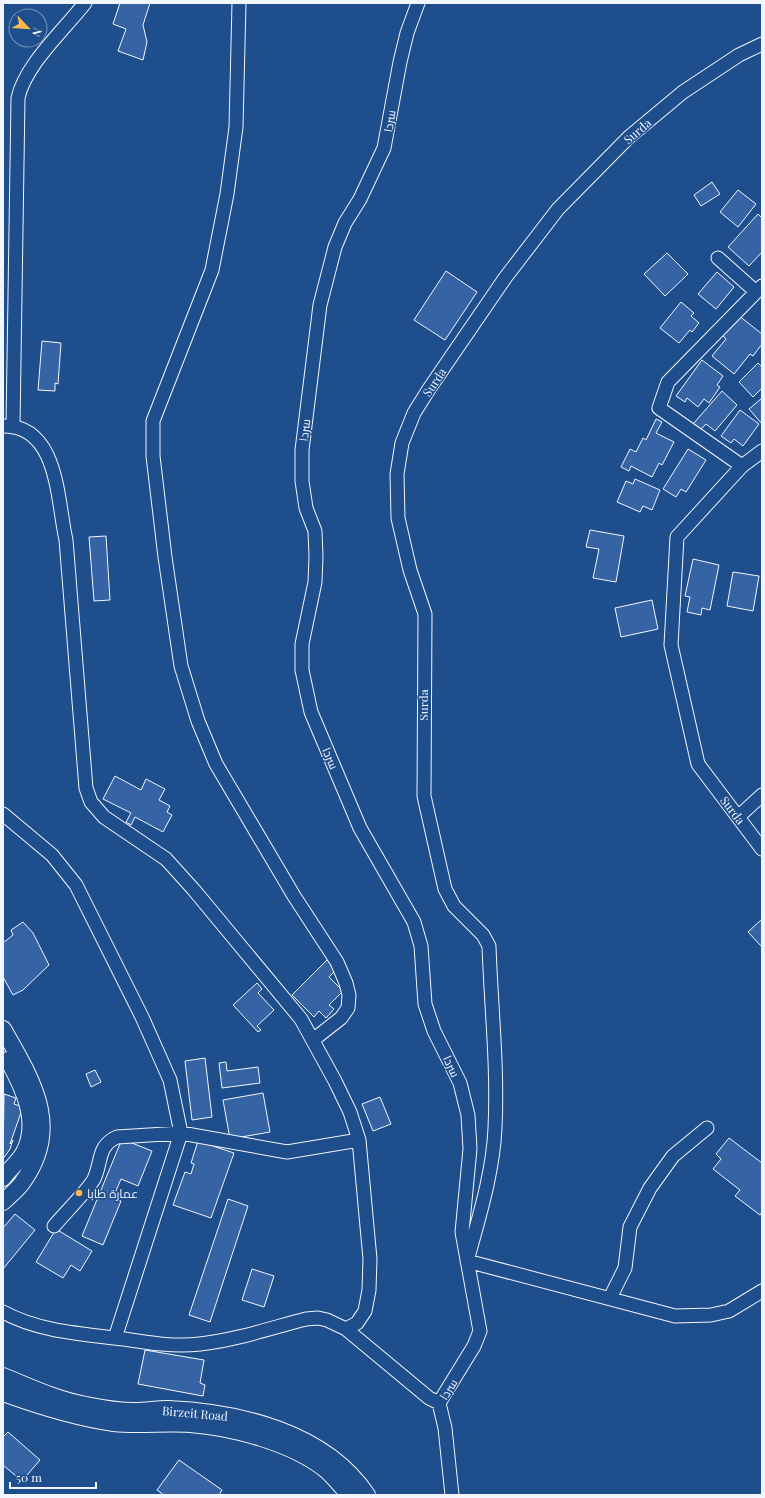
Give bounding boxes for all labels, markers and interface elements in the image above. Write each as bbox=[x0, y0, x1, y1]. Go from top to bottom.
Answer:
north arrow bbox=[8, 8, 48, 48]
text: N bbox=[29, 26, 46, 39]
street label: سردا bbox=[379, 109, 399, 133]
street label: Surda bbox=[620, 115, 654, 147]
street label: Surda bbox=[419, 364, 449, 400]
street label: سردا bbox=[295, 418, 313, 442]
street label: Surda bbox=[415, 689, 431, 721]
street label: سردا bbox=[319, 745, 343, 771]
street label: Surda bbox=[717, 793, 749, 827]
street label: سردا bbox=[440, 1052, 464, 1080]
place label: عمارة طابا bbox=[87, 1185, 138, 1201]
marker: عمارة طابا bbox=[74, 1188, 84, 1198]
street label: سردا bbox=[435, 1375, 461, 1403]
street label: Birzeit Road bbox=[161, 1402, 229, 1424]
scale bar bbox=[10, 1464, 96, 1490]
text: 50 m bbox=[16, 1469, 42, 1485]

